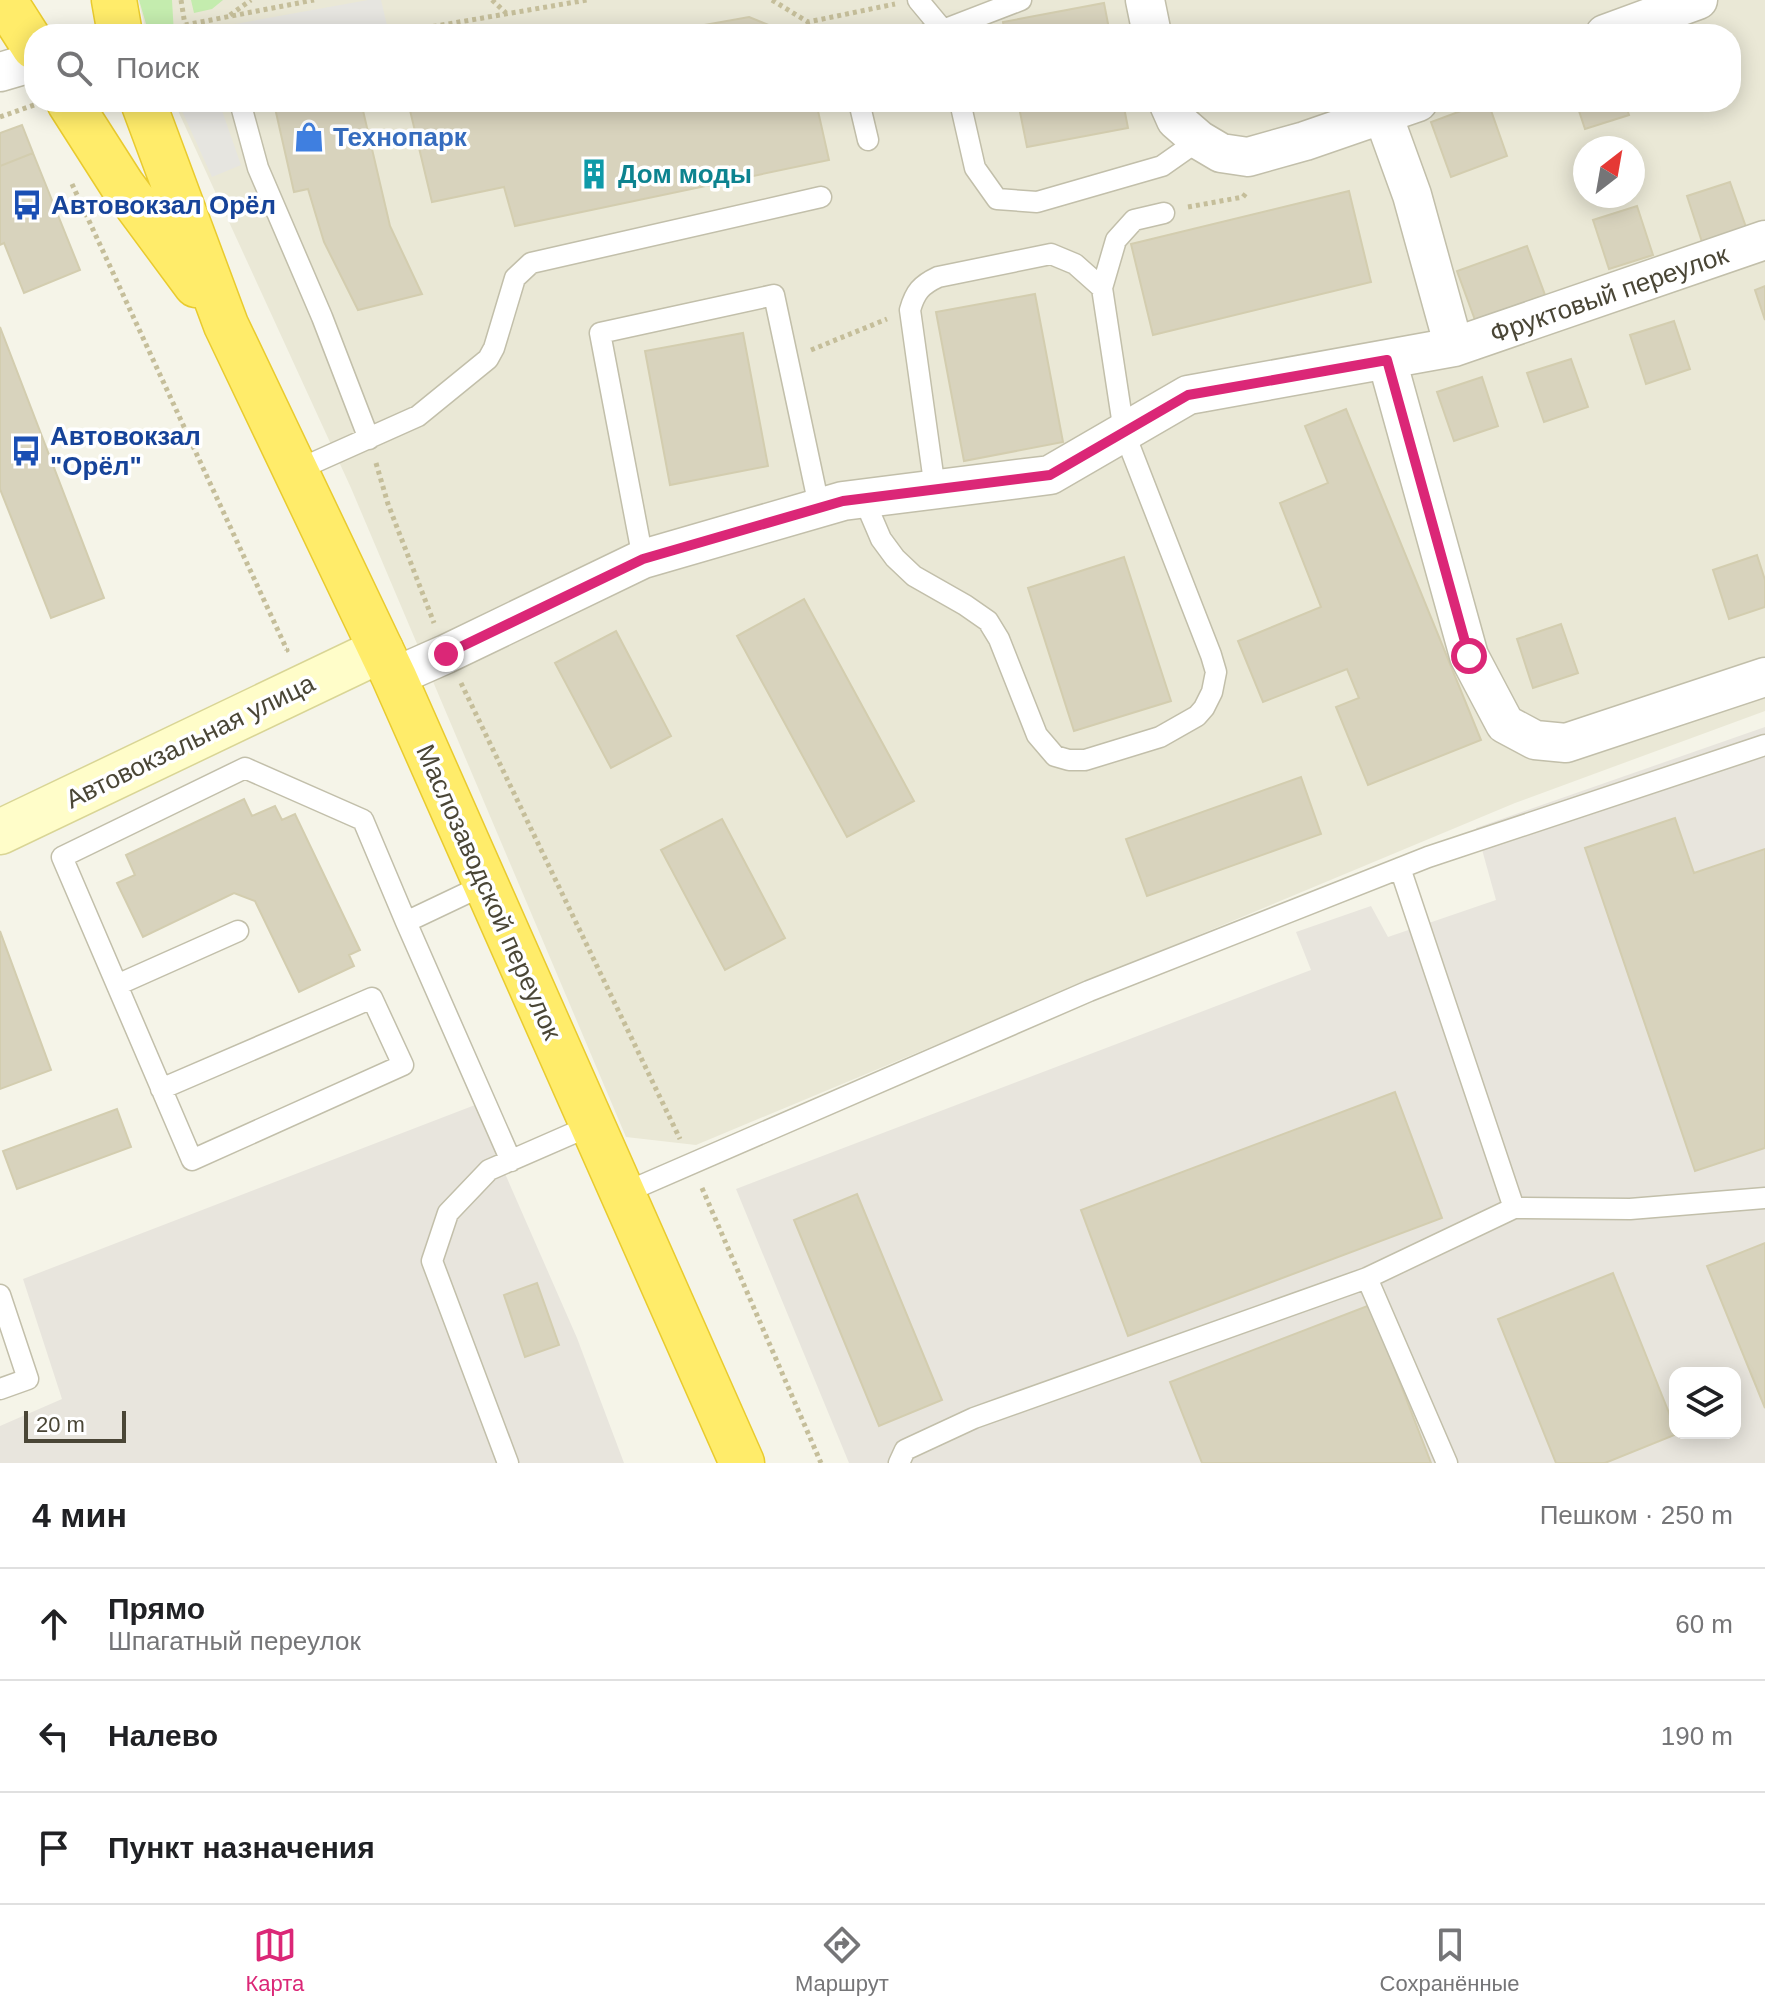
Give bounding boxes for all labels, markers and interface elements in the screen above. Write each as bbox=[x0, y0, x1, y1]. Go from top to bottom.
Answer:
search box bbox=[24, 24, 1741, 112]
icon: search bbox=[52, 46, 96, 90]
text: Поиск bbox=[116, 51, 199, 84]
shop icon: Технопарк bbox=[292, 120, 326, 154]
place label: Технопарк bbox=[333, 122, 468, 152]
north arrow bbox=[1573, 136, 1645, 208]
building icon: Дом моды bbox=[577, 157, 611, 191]
place label: Дом моды bbox=[618, 159, 752, 189]
bus stop icon: Автовокзал Орёл bbox=[10, 188, 44, 222]
place label: Автовокзал Орёл bbox=[51, 190, 276, 220]
street label: Фруктовый переулок bbox=[1486, 239, 1733, 349]
place label: Автовокзал "Орёл" bbox=[50, 421, 201, 481]
bus stop icon: Автовокзал "Орёл" bbox=[9, 434, 43, 468]
route end bbox=[428, 636, 464, 672]
route start bbox=[1451, 638, 1487, 674]
street label: Автовокзальная улица bbox=[61, 667, 320, 814]
street label: Маслозаводской переулок bbox=[410, 740, 568, 1045]
map controls bbox=[1669, 1367, 1741, 1439]
button: layers bbox=[1669, 1367, 1741, 1439]
scale bar bbox=[24, 1407, 126, 1443]
text: 20 m bbox=[36, 1412, 85, 1437]
text: 4 мин bbox=[32, 1496, 127, 1534]
text: Пешком · 250 m bbox=[1540, 1500, 1733, 1530]
text: Прямо bbox=[108, 1592, 205, 1625]
icon: ahead bbox=[32, 1602, 76, 1646]
text: 60 m bbox=[1675, 1609, 1733, 1639]
text: Шпагатный переулок bbox=[108, 1626, 361, 1656]
icon: left bbox=[32, 1714, 76, 1758]
text: Налево bbox=[108, 1719, 218, 1752]
text: 190 m bbox=[1661, 1721, 1733, 1751]
icon: arrive bbox=[32, 1826, 76, 1870]
text: Пункт назначения bbox=[108, 1831, 375, 1864]
tab: Карта bbox=[245, 1923, 304, 1997]
tab: Маршрут bbox=[795, 1923, 889, 1997]
tab: Сохранённые bbox=[1380, 1923, 1520, 1997]

